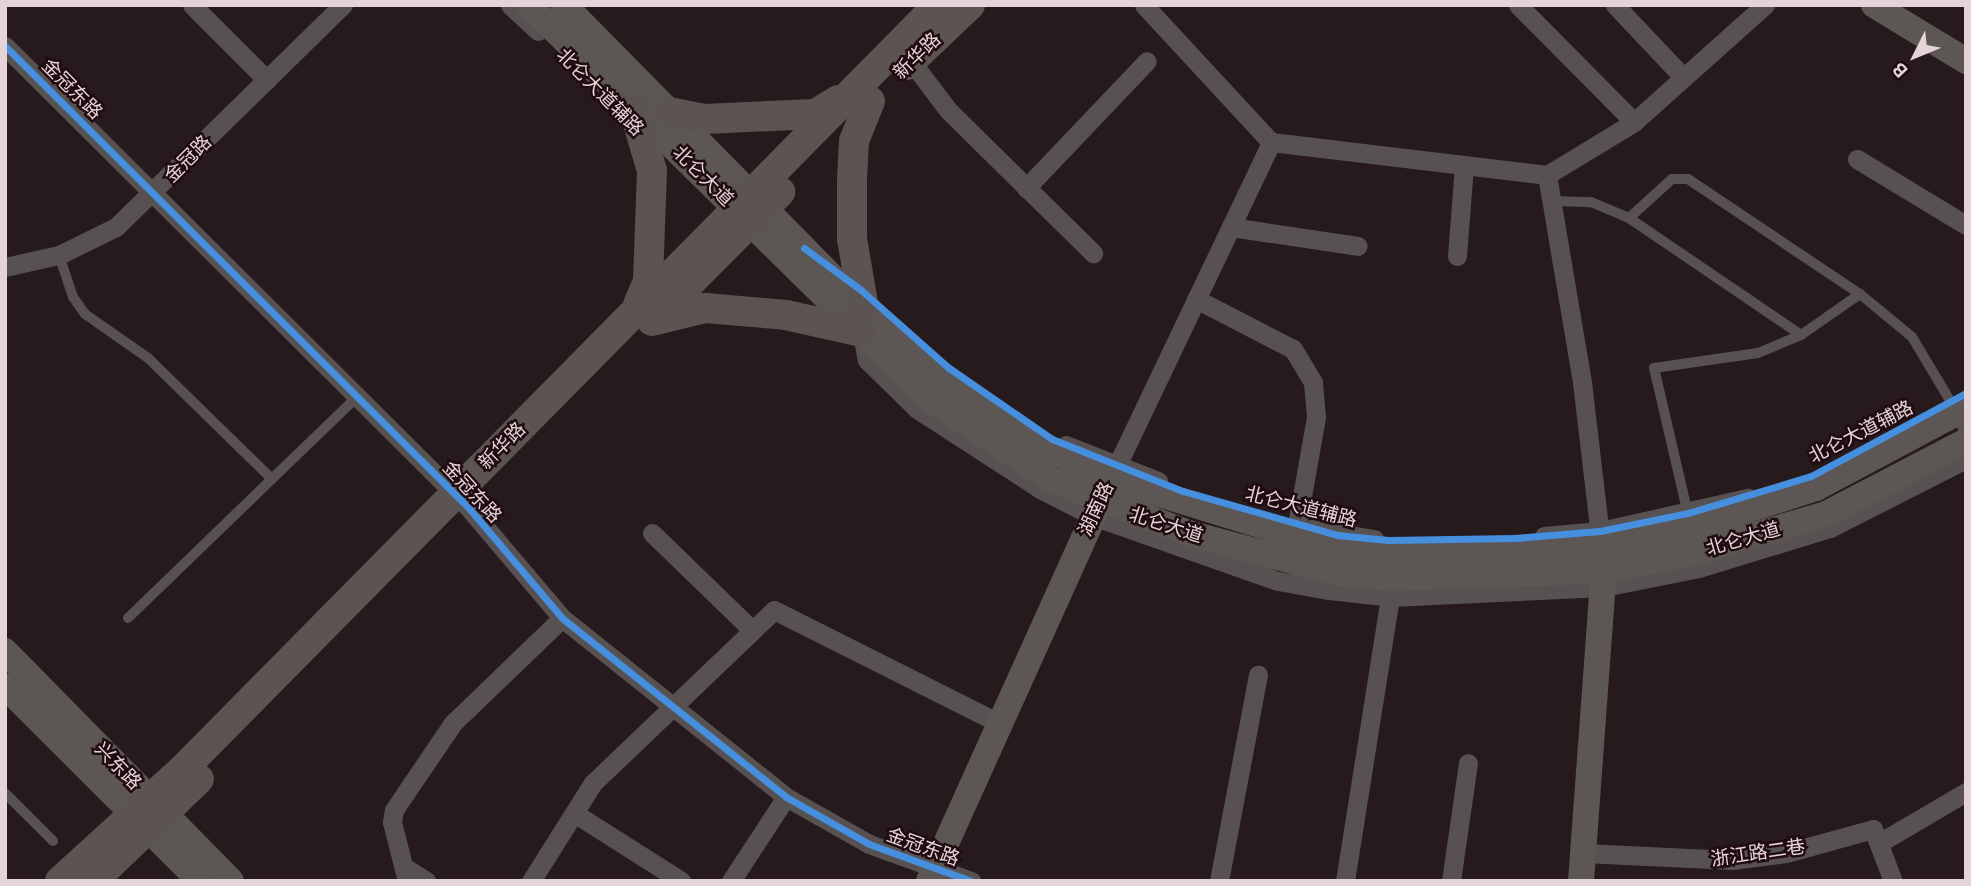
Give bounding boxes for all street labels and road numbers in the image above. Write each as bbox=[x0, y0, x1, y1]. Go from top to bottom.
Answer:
street label: 新华路 bbox=[889, 28, 945, 84]
street label: 北仑大道辅路 bbox=[552, 44, 648, 140]
street label: 金冠东路 bbox=[37, 54, 107, 124]
street label: 金冠路 bbox=[160, 131, 216, 187]
street label: 北仑大道 bbox=[668, 141, 738, 211]
street label: 北仑大道辅路 bbox=[1805, 396, 1917, 468]
street label: 新华路 bbox=[474, 418, 530, 474]
street label: 金冠东路 bbox=[438, 456, 506, 528]
street label: 湖南路 bbox=[1074, 478, 1118, 540]
street label: 北仑大道辅路 bbox=[1243, 482, 1359, 532]
street label: 北仑大道 bbox=[1126, 502, 1206, 548]
street label: 北仑大道 bbox=[1703, 518, 1783, 560]
street label: 兴东路 bbox=[90, 738, 146, 794]
street label: 金冠东路 bbox=[883, 823, 963, 871]
street label: 浙江路二巷 bbox=[1709, 835, 1807, 871]

